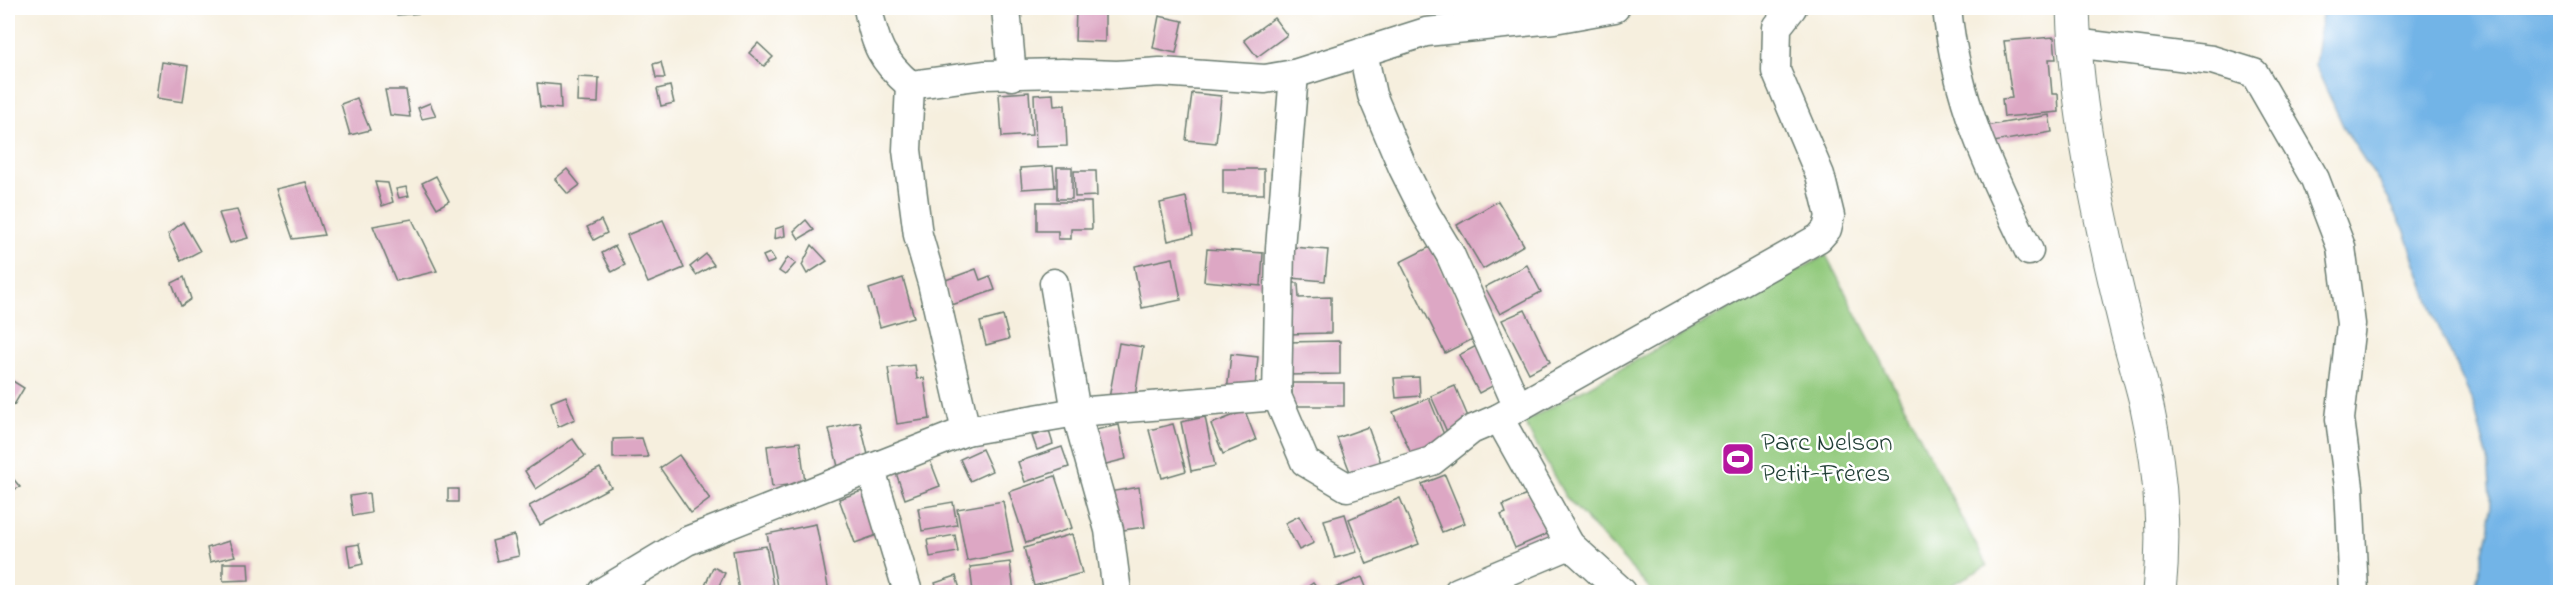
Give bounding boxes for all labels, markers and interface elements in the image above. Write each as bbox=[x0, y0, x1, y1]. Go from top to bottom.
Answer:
place label: Parc Nelson Petit-Frères bbox=[1761, 424, 1893, 494]
sports icon: Parc Nelson Petit-Frères bbox=[1720, 441, 1756, 477]

